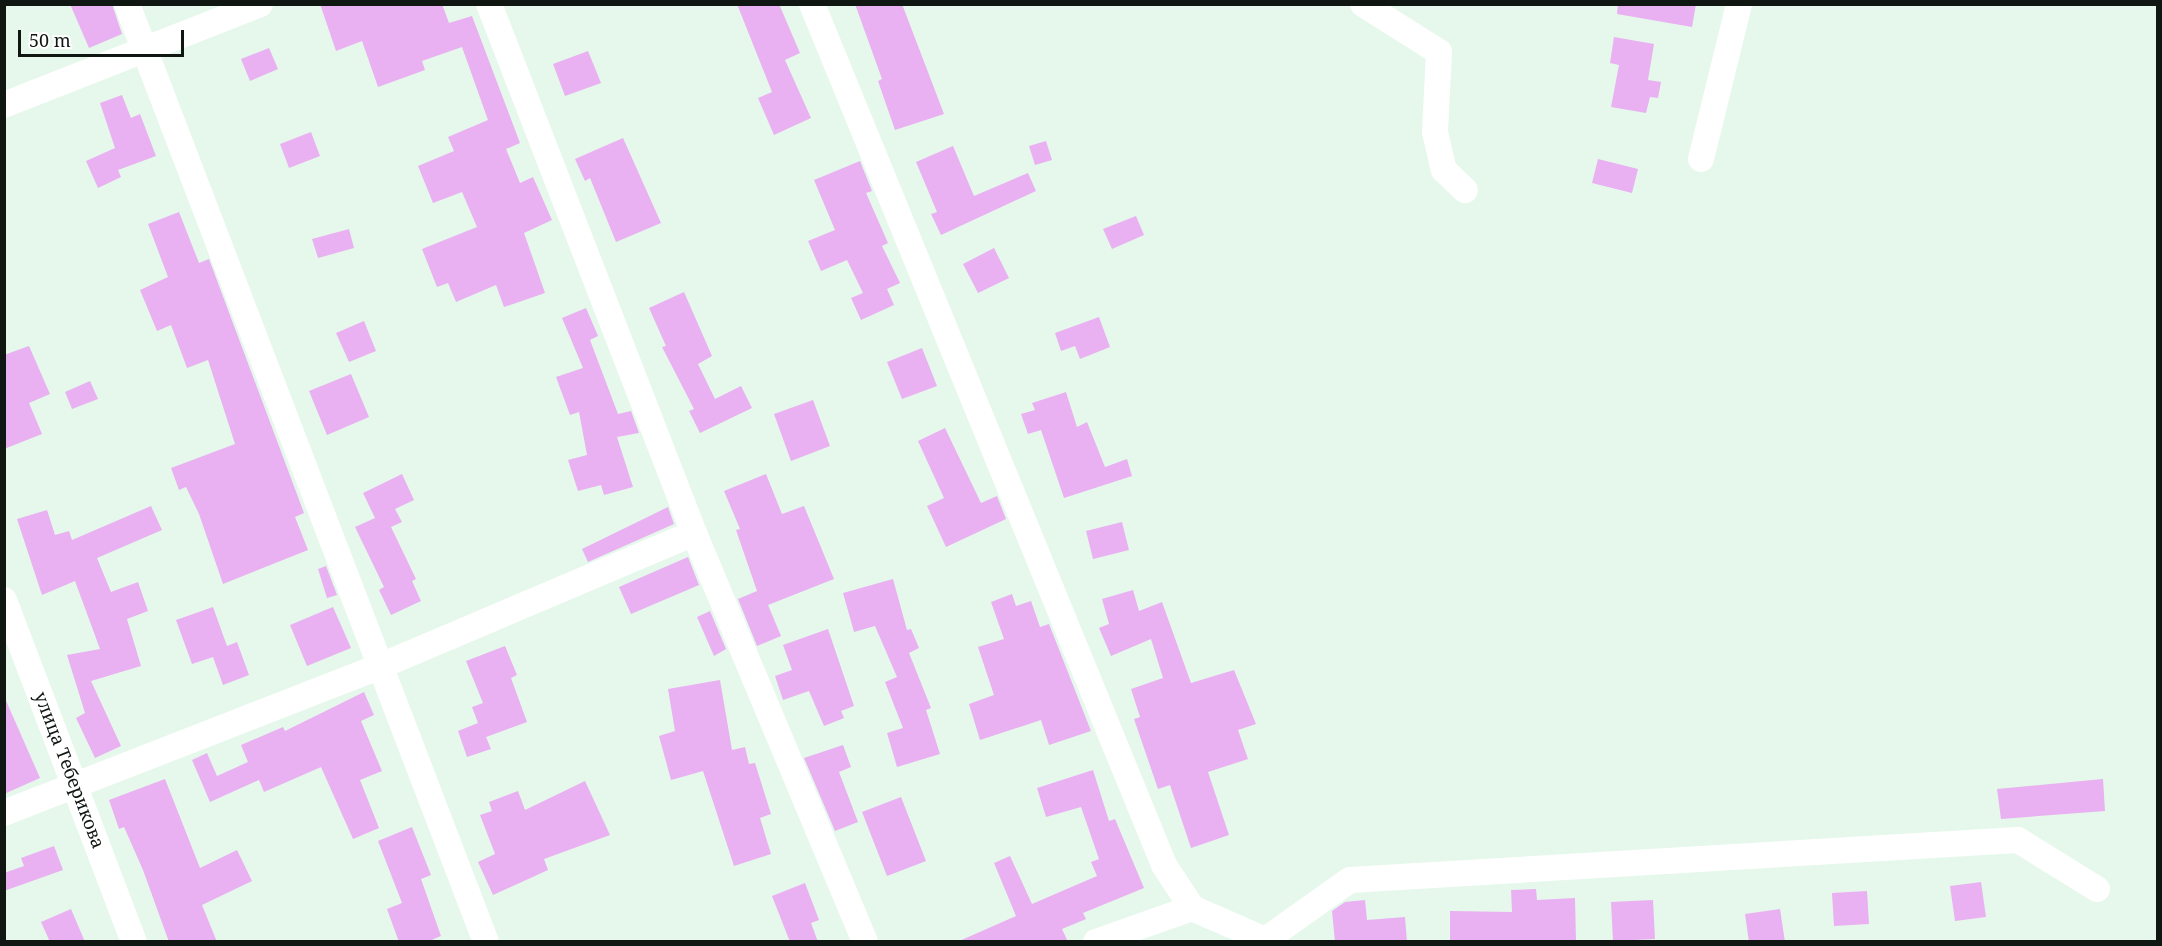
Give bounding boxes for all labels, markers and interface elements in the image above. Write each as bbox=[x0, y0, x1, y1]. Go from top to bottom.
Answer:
scale bar bbox=[21, 18, 188, 56]
text: 50 m bbox=[29, 28, 71, 52]
street label: улица Теберикова bbox=[30, 689, 110, 851]

